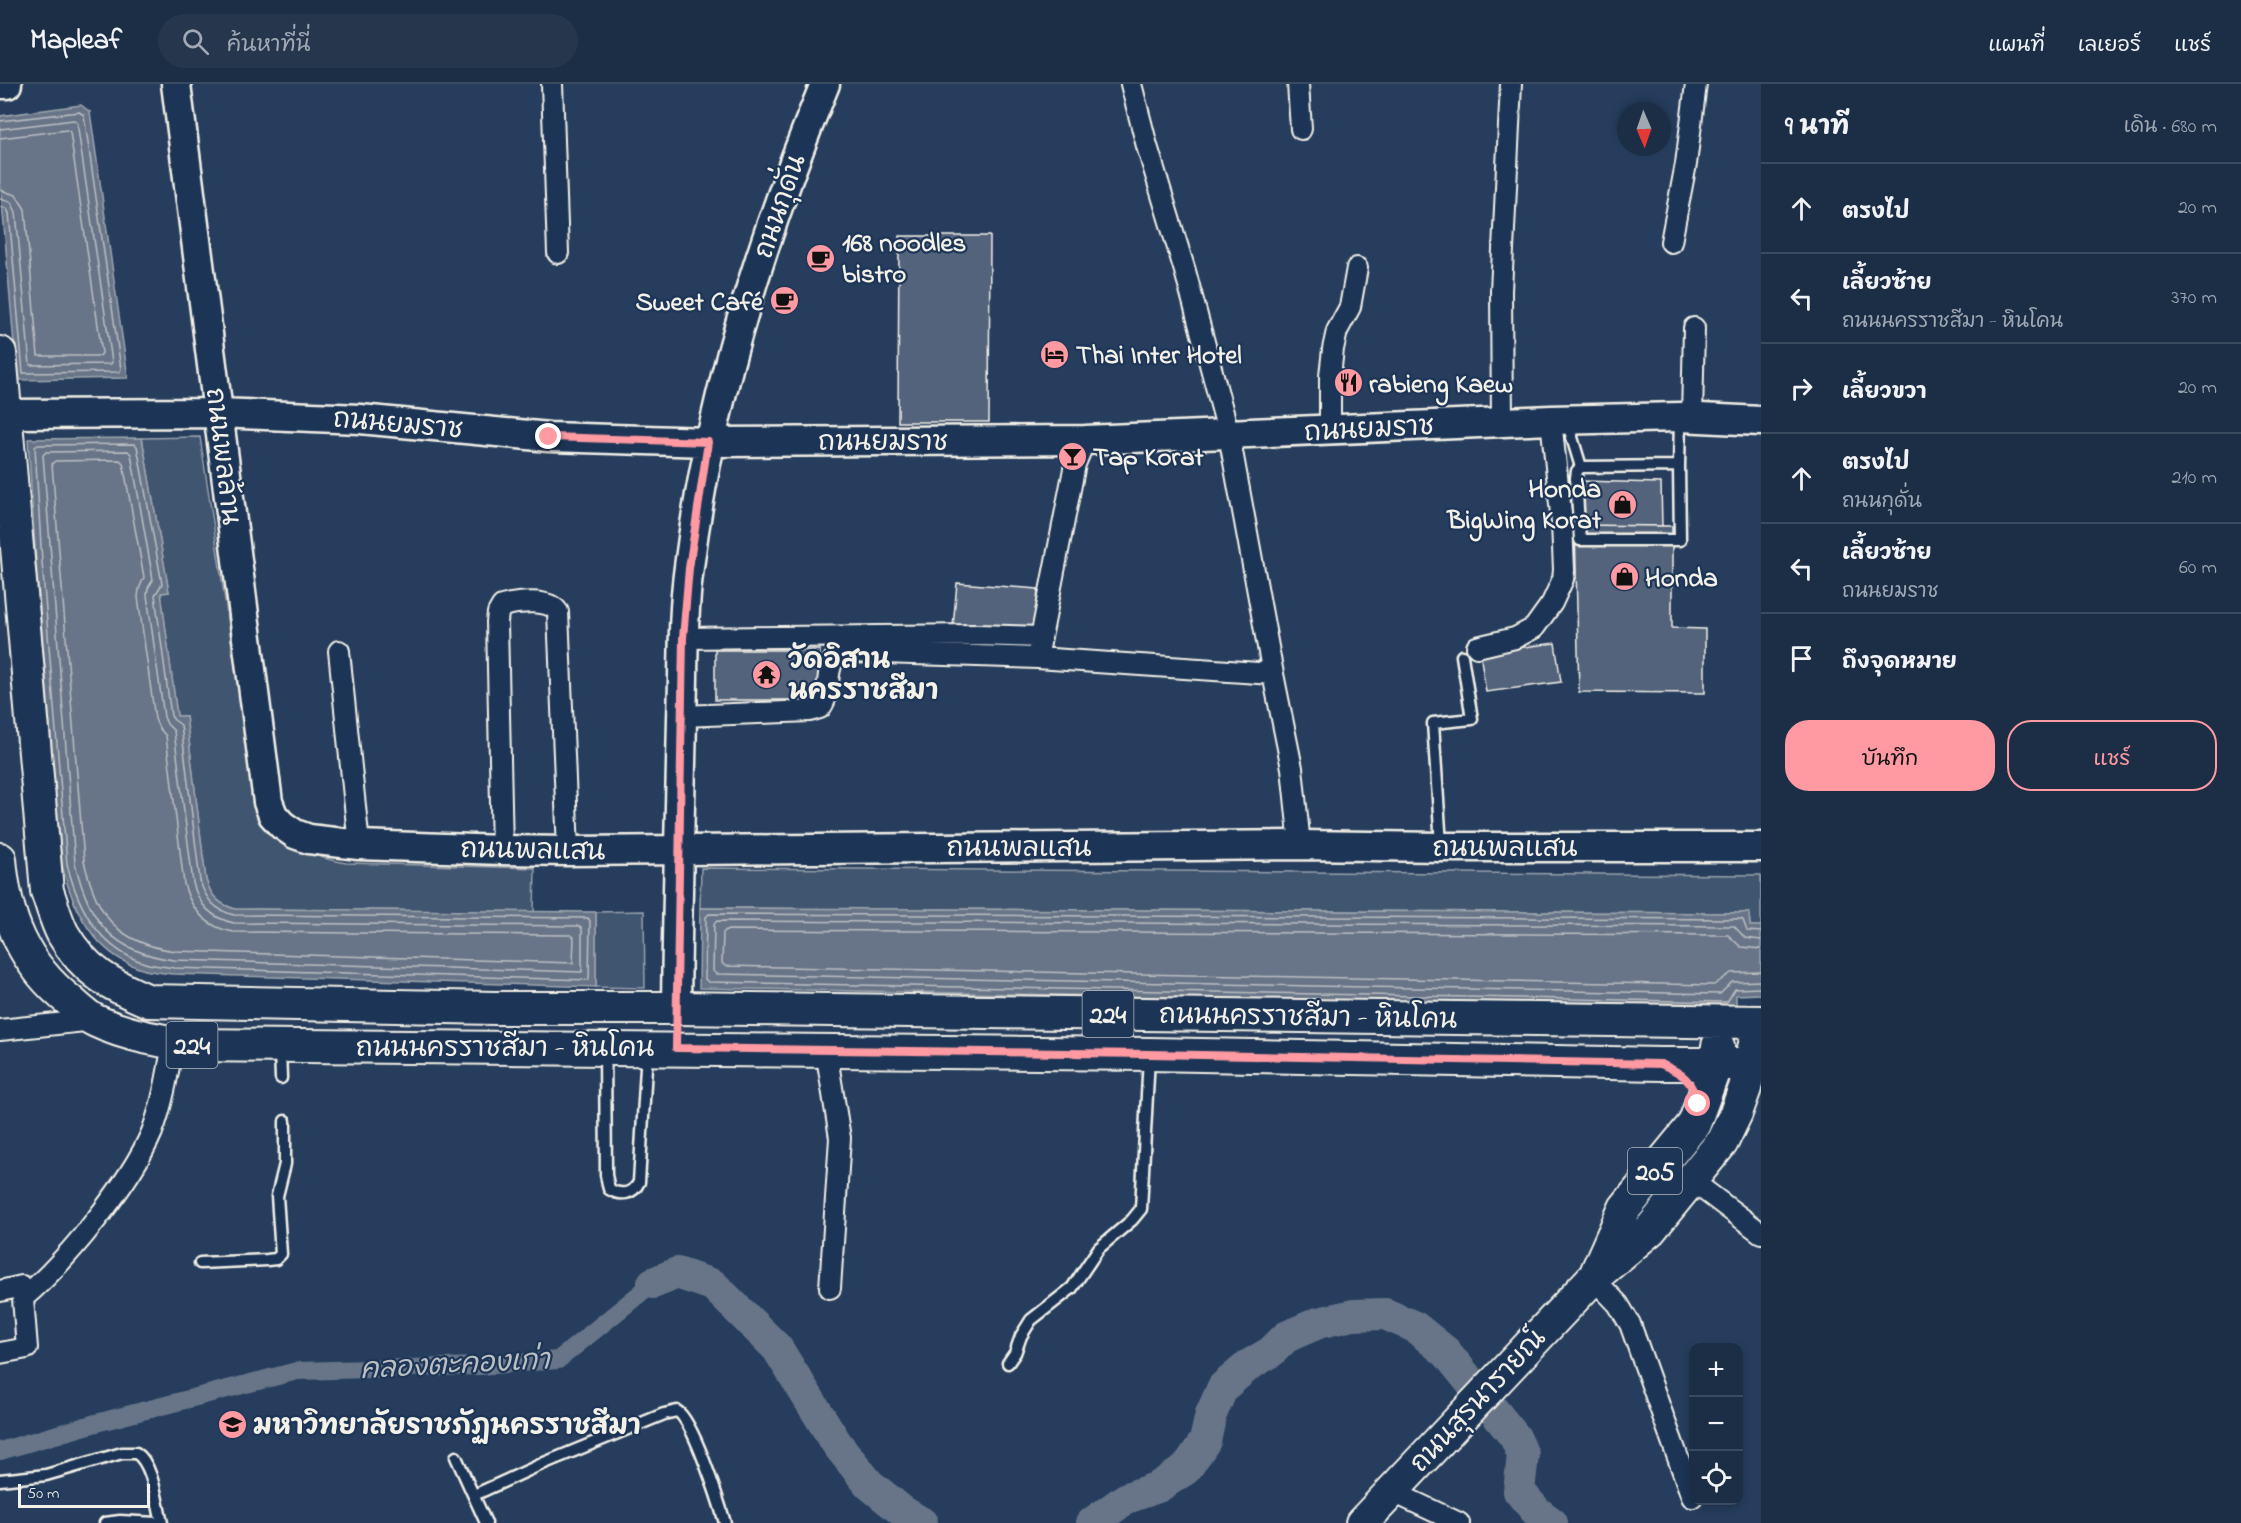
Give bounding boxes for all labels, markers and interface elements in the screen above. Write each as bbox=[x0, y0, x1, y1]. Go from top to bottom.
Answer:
search box bbox=[158, 14, 578, 68]
text: Mapleaf bbox=[30, 21, 122, 62]
icon: search bbox=[179, 25, 212, 58]
text: ค้นหาที่นี่ bbox=[227, 30, 310, 62]
text: แผนที่ bbox=[1988, 31, 2045, 61]
text: เลเยอร์ bbox=[2078, 31, 2141, 61]
text: แชร์ bbox=[2174, 31, 2211, 61]
north arrow bbox=[1617, 102, 1671, 156]
text: 9 นาที bbox=[1785, 109, 1849, 147]
text: เดิน · 680 m bbox=[2124, 113, 2217, 142]
street label: ถนนกุดั่น bbox=[739, 147, 817, 264]
icon: ahead bbox=[1785, 192, 1818, 225]
text: 20 m bbox=[2178, 194, 2217, 223]
text: ตรงไป bbox=[1842, 197, 1910, 229]
place label: 168 noodles bistro bbox=[842, 225, 966, 295]
cafe icon: 168 noodles bistro bbox=[805, 242, 837, 274]
text: เลี้ยวซ้าย bbox=[1842, 268, 1932, 300]
icon: left bbox=[1785, 282, 1818, 315]
place label: Sweet Café bbox=[636, 284, 764, 323]
text: 370 m bbox=[2171, 284, 2217, 313]
cafe icon: Sweet Café bbox=[768, 285, 800, 317]
text: ถนนนครราชสีมา - หินโคน bbox=[1842, 308, 2063, 337]
place label: Thai Inter Hotel bbox=[1076, 337, 1242, 376]
hotel icon: Thai Inter Hotel bbox=[1039, 338, 1071, 370]
place label: rabieng Kaew bbox=[1369, 366, 1513, 406]
restaurant icon: rabieng Kaew bbox=[1332, 367, 1364, 399]
icon: right bbox=[1785, 372, 1818, 405]
text: 20 m bbox=[2178, 374, 2217, 403]
text: เลี้ยวขวา bbox=[1842, 377, 1926, 409]
street label: ถนนพลล้าน bbox=[194, 385, 249, 527]
street label: ถนนยมราช bbox=[331, 400, 464, 451]
street label: ถนนยมราช bbox=[1303, 408, 1435, 453]
route end bbox=[535, 423, 561, 449]
street label: ถนนยมราช bbox=[818, 424, 948, 463]
place label: Tap Korat bbox=[1093, 439, 1205, 478]
bar icon: Tap Korat bbox=[1056, 440, 1088, 472]
text: ตรงไป bbox=[1842, 448, 1910, 480]
icon: ahead bbox=[1785, 462, 1818, 495]
text: 210 m bbox=[2172, 464, 2217, 493]
place label: Honda BigWing Korat bbox=[1445, 471, 1602, 542]
shop icon: Honda BigWing Korat bbox=[1606, 488, 1638, 520]
text: ถนนกุดั่น bbox=[1842, 488, 1922, 517]
text: เลี้ยวซ้าย bbox=[1842, 538, 1932, 570]
icon: left bbox=[1785, 552, 1818, 585]
text: 60 m bbox=[2179, 554, 2217, 583]
place label: Honda bbox=[1645, 560, 1718, 599]
shop icon: Honda bbox=[1608, 561, 1640, 593]
text: ถนนยมราช bbox=[1842, 578, 1938, 607]
place label: วัดอิสาน นครราชสีมา bbox=[788, 642, 938, 712]
icon: arrive bbox=[1785, 642, 1818, 675]
text: ถึงจุดหมาย bbox=[1842, 647, 1957, 679]
temple icon: วัดอิสาน นครราชสีมา bbox=[751, 659, 783, 691]
button: บันทึก bbox=[1785, 720, 1995, 791]
button: แชร์ bbox=[2007, 720, 2217, 791]
street label: ถนนพลแสน bbox=[947, 830, 1092, 869]
street label: ถนนพลแสน bbox=[1433, 830, 1578, 869]
street label: ถนนพลแสน bbox=[460, 831, 606, 872]
road number: 224 bbox=[1082, 991, 1134, 1037]
street label: ถนนนครราชสีมา - หินโคน bbox=[1158, 995, 1457, 1041]
road number: 224 bbox=[166, 1022, 218, 1068]
street label: ถนนนครราชสีมา - หินโคน bbox=[356, 1029, 654, 1069]
route start bbox=[1684, 1090, 1710, 1116]
road number: 205 bbox=[1628, 1148, 1682, 1194]
street label: ถนนสุรนารายณ์ bbox=[1401, 1320, 1556, 1482]
water label: คลองตะคองเก่า bbox=[359, 1341, 553, 1392]
map controls bbox=[1689, 1343, 1743, 1505]
button: + bbox=[1689, 1343, 1743, 1397]
button: − bbox=[1689, 1397, 1743, 1451]
place label: มหาวิทยาลัยราชภัฏนครราชสีมา bbox=[253, 1407, 641, 1447]
school or university icon: มหาวิทยาลัยราชภัฏนครราชสีมา bbox=[216, 1409, 248, 1441]
button: locate bbox=[1689, 1451, 1743, 1505]
scale bar bbox=[18, 1481, 150, 1508]
text: 50 m bbox=[27, 1482, 59, 1506]

